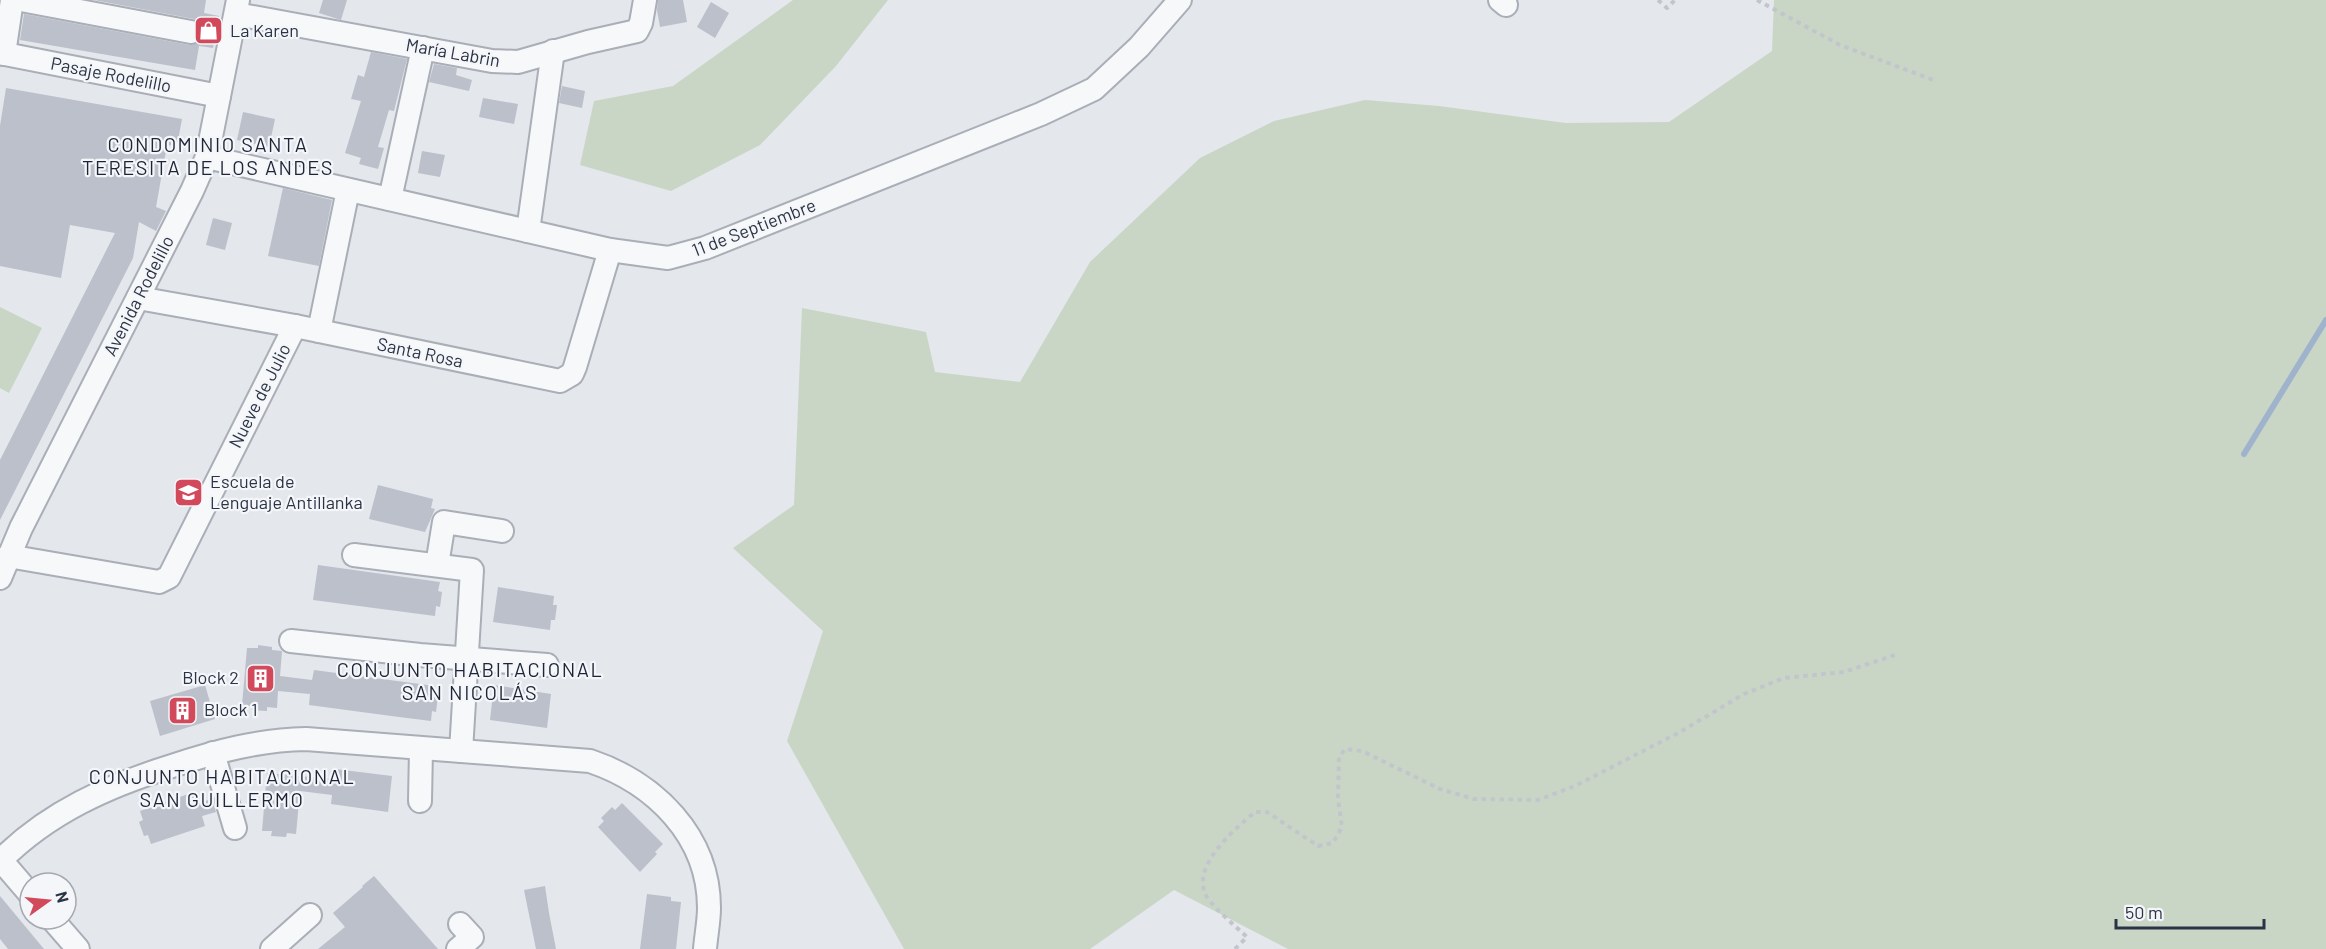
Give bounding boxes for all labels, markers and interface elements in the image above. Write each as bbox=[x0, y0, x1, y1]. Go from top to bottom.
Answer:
shop icon: La Karen bbox=[193, 15, 225, 47]
place label: La Karen bbox=[230, 19, 299, 41]
street label: María Labrin bbox=[404, 33, 502, 71]
street label: Pasaje Rodelillo bbox=[49, 52, 173, 96]
district label: CONDOMINIO SANTA TERESITA DE LOS ANDES bbox=[82, 132, 334, 179]
street label: 11 de Septiembre bbox=[689, 193, 819, 261]
street label: Avenida Rodelillo bbox=[98, 232, 178, 359]
street label: Santa Rosa bbox=[375, 332, 465, 372]
street label: Nueve de Julio bbox=[223, 340, 295, 451]
place label: Escuela de Lenguaje Antillanka bbox=[210, 470, 363, 513]
school or university icon: Escuela de Lenguaje Antillanka bbox=[173, 476, 205, 508]
district label: CONJUNTO HABITACIONAL SAN NICOLÁS bbox=[337, 657, 603, 704]
building icon: Block 2 bbox=[244, 662, 276, 694]
place label: Block 2 bbox=[182, 666, 239, 688]
building icon: Block 1 bbox=[167, 694, 199, 726]
place label: Block 1 bbox=[204, 698, 258, 720]
district label: CONJUNTO HABITACIONAL SAN GUILLERMO bbox=[89, 764, 355, 811]
north arrow bbox=[18, 871, 78, 931]
text: N bbox=[52, 889, 74, 905]
scale bar bbox=[2116, 892, 2264, 930]
text: 50 m bbox=[2125, 901, 2163, 923]

